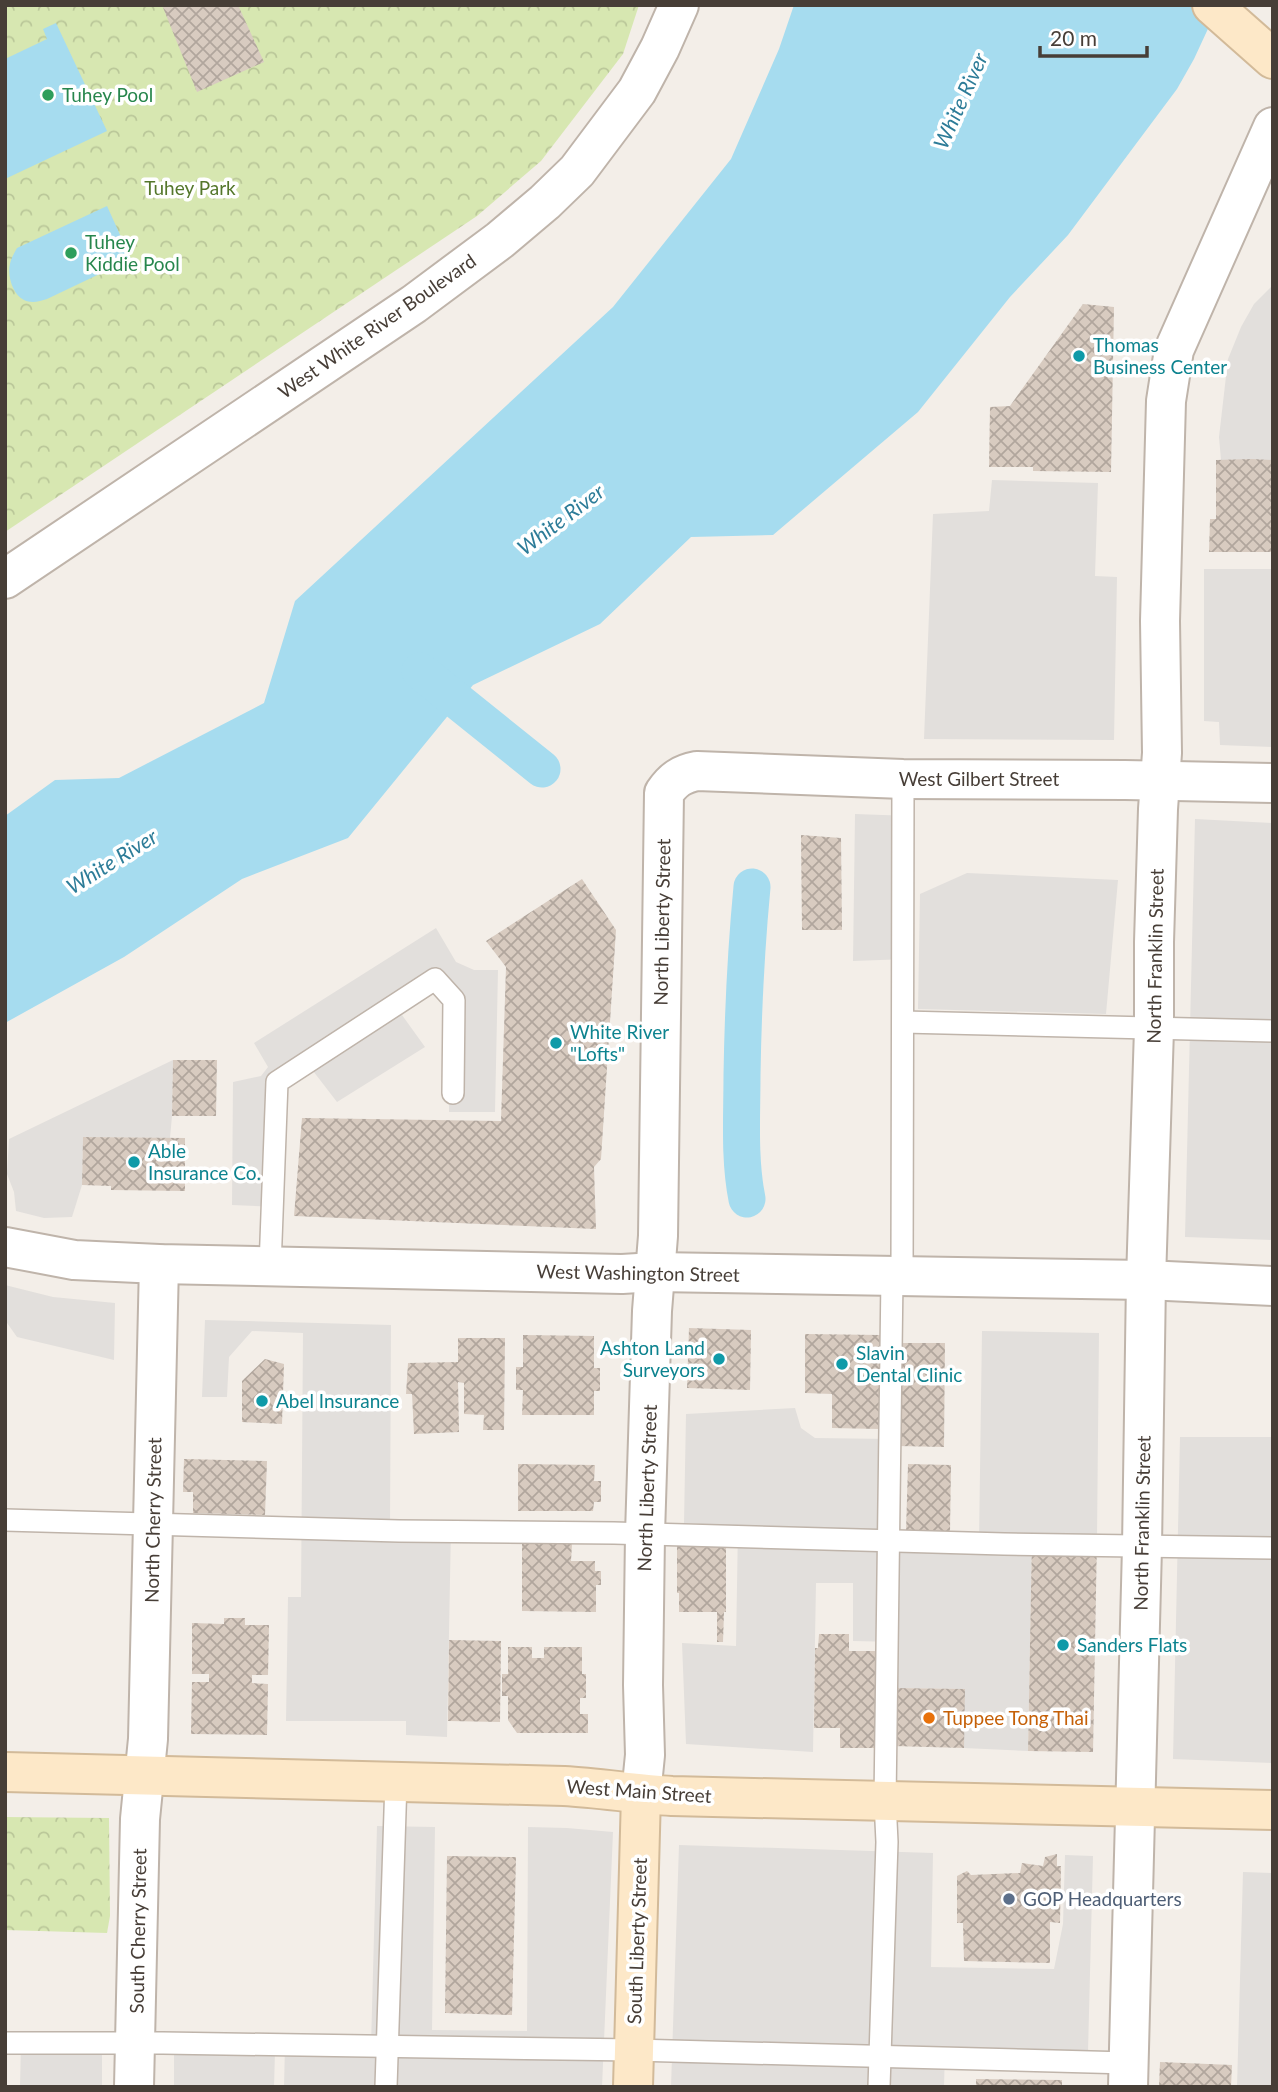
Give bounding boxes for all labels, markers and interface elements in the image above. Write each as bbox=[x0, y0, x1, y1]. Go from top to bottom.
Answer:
scale bar bbox=[1040, 14, 1147, 58]
text: 20 m bbox=[1050, 25, 1097, 50]
water label: White River bbox=[927, 48, 992, 152]
place label: Tuhey Pool bbox=[62, 83, 153, 106]
marker: Tuhey Pool bbox=[40, 87, 56, 103]
park label: Tuhey Park bbox=[144, 176, 236, 199]
place label: Tuhey Kiddie Pool bbox=[85, 230, 180, 275]
marker: Tuhey Kiddie Pool bbox=[63, 245, 79, 261]
street label: West White River Boulevard bbox=[273, 248, 480, 403]
place label: Thomas Business Center bbox=[1093, 333, 1227, 378]
marker: Thomas Business Center bbox=[1071, 348, 1087, 364]
water label: White River bbox=[512, 478, 609, 560]
street label: West Gilbert Street bbox=[899, 767, 1060, 790]
water label: White River bbox=[61, 823, 162, 898]
street label: North Liberty Street bbox=[649, 838, 674, 1006]
street label: North Franklin Street bbox=[1141, 868, 1168, 1044]
place label: White River "Lofts" bbox=[570, 1020, 669, 1065]
marker: White River "Lofts" bbox=[548, 1035, 564, 1051]
place label: Able Insurance Co. bbox=[148, 1139, 261, 1184]
marker: Able Insurance Co. bbox=[126, 1154, 142, 1170]
street label: West Washington Street bbox=[536, 1259, 740, 1286]
place label: Ashton Land Surveyors bbox=[600, 1336, 705, 1381]
place label: Slavin Dental Clinic bbox=[856, 1341, 962, 1386]
marker: Ashton Land Surveyors bbox=[711, 1351, 727, 1367]
marker: Slavin Dental Clinic bbox=[834, 1356, 850, 1372]
place label: Abel Insurance bbox=[276, 1389, 399, 1412]
marker: Abel Insurance bbox=[254, 1393, 270, 1409]
street label: North Liberty Street bbox=[632, 1404, 661, 1572]
street label: North Franklin Street bbox=[1128, 1435, 1155, 1611]
street label: North Cherry Street bbox=[140, 1437, 165, 1603]
place label: Sanders Flats bbox=[1077, 1633, 1187, 1656]
marker: Sanders Flats bbox=[1055, 1637, 1071, 1653]
place label: Tuppee Tong Thai bbox=[943, 1706, 1089, 1729]
marker: Tuppee Tong Thai bbox=[921, 1710, 937, 1726]
street label: West Main Street bbox=[566, 1774, 713, 1807]
street label: South Cherry Street bbox=[125, 1848, 150, 2014]
street label: South Liberty Street bbox=[622, 1857, 651, 2025]
place label: GOP Headquarters bbox=[1023, 1887, 1182, 1910]
marker: GOP Headquarters bbox=[1001, 1891, 1017, 1907]

